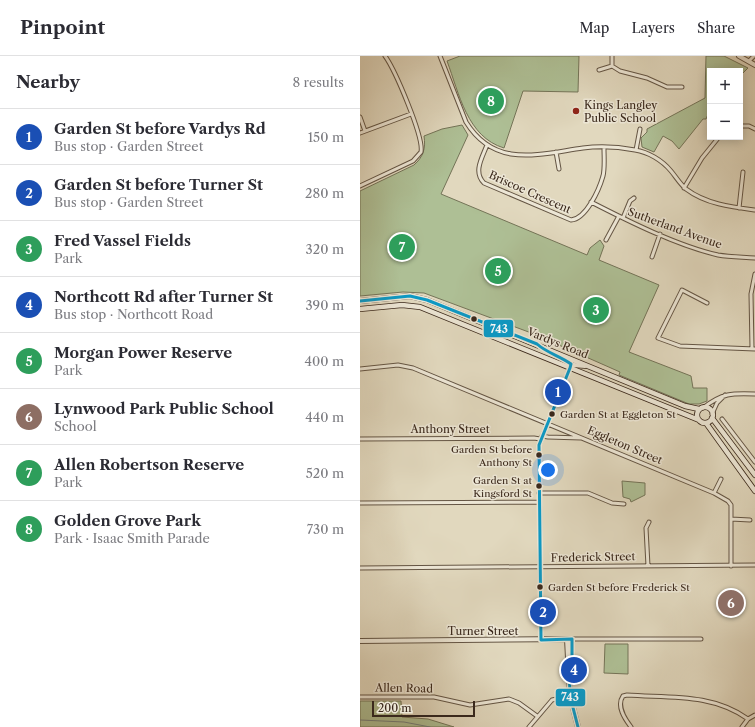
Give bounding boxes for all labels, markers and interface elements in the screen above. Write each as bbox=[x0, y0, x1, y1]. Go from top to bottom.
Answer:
text: Pinpoint bbox=[20, 16, 105, 39]
text: Map bbox=[579, 19, 609, 37]
text: Layers bbox=[631, 19, 675, 37]
text: Share bbox=[697, 19, 735, 37]
map controls bbox=[707, 68, 743, 140]
button: + bbox=[707, 68, 743, 104]
text: Nearby bbox=[16, 72, 80, 92]
text: 8 results bbox=[292, 74, 344, 90]
pin: 8 bbox=[478, 86, 504, 116]
place label: Kings Langley Public School bbox=[584, 98, 658, 125]
button: − bbox=[707, 104, 743, 140]
marker: Kings Langley Public School bbox=[571, 106, 581, 116]
text: Garden St before Vardys Rd bbox=[54, 119, 266, 138]
text: 1 bbox=[26, 129, 32, 145]
text: 150 m bbox=[308, 129, 344, 145]
text: Bus stop · Garden Street bbox=[54, 138, 203, 154]
street label: Briscoe Crescent bbox=[487, 168, 573, 216]
text: Garden St before Turner St bbox=[54, 175, 263, 194]
text: 2 bbox=[25, 185, 33, 201]
text: 280 m bbox=[305, 185, 344, 201]
text: Bus stop · Garden Street bbox=[54, 194, 203, 210]
street label: Sutherland Avenue bbox=[626, 204, 724, 252]
text: Fred Vassel Fields bbox=[54, 231, 191, 250]
pin: 7 bbox=[389, 232, 415, 262]
text: 3 bbox=[25, 241, 33, 257]
text: 320 m bbox=[306, 241, 344, 257]
text: Park bbox=[54, 250, 82, 266]
pin: 5 bbox=[485, 256, 511, 286]
text: Northcott Rd after Turner St bbox=[54, 287, 273, 306]
pin: 3 bbox=[583, 295, 609, 325]
text: 4 bbox=[25, 297, 33, 313]
text: 390 m bbox=[305, 297, 344, 313]
text: Bus stop · Northcott Road bbox=[54, 306, 213, 322]
unlabelled marker bbox=[469, 314, 479, 324]
line badge: 743 bbox=[483, 319, 514, 338]
text: 743 bbox=[490, 322, 508, 336]
street label: Vardys Road bbox=[524, 324, 591, 362]
text: Morgan Power Reserve bbox=[54, 343, 232, 362]
text: 5 bbox=[25, 353, 33, 369]
text: 400 m bbox=[304, 353, 344, 369]
text: Park bbox=[54, 362, 82, 378]
pin: 1 bbox=[545, 377, 571, 407]
text: Lynwood Park Public School bbox=[54, 399, 274, 418]
place label: Garden St at Eggleton St bbox=[560, 408, 676, 421]
text: 6 bbox=[25, 409, 33, 425]
text: 440 m bbox=[305, 409, 344, 425]
marker: Garden St at Eggleton St bbox=[547, 409, 557, 419]
text: School bbox=[54, 418, 97, 434]
street label: Anthony Street bbox=[409, 422, 490, 436]
street label: Eggleton Street bbox=[585, 423, 665, 467]
place label: Garden St before Anthony St bbox=[451, 443, 532, 469]
marker: Garden St before Anthony St bbox=[534, 450, 544, 460]
text: Allen Robertson Reserve bbox=[54, 455, 244, 474]
your location bbox=[538, 460, 558, 480]
text: 7 bbox=[26, 465, 32, 481]
text: 520 m bbox=[306, 465, 344, 481]
text: Park bbox=[54, 474, 82, 490]
place label: Garden St at Kingsford St bbox=[473, 474, 532, 500]
marker: Garden St at Kingsford St bbox=[534, 481, 544, 491]
text: Golden Grove Park bbox=[54, 511, 201, 530]
text: 8 bbox=[25, 521, 33, 537]
text: 730 m bbox=[307, 521, 344, 537]
text: Park · Isaac Smith Parade bbox=[54, 530, 210, 546]
street label: Frederick Street bbox=[551, 549, 636, 565]
place label: Garden St before Frederick St bbox=[548, 581, 690, 594]
marker: Garden St before Frederick St bbox=[535, 582, 545, 592]
pin: 6 bbox=[718, 588, 744, 618]
pin: 2 bbox=[530, 597, 556, 627]
street label: Turner Street bbox=[448, 624, 519, 638]
pin: 4 bbox=[561, 655, 587, 685]
street label: Allen Road bbox=[374, 680, 433, 696]
line badge: 743 bbox=[555, 688, 586, 707]
text: 743 bbox=[561, 690, 579, 704]
scale bar bbox=[372, 699, 475, 718]
text: 200 m bbox=[378, 701, 411, 715]

